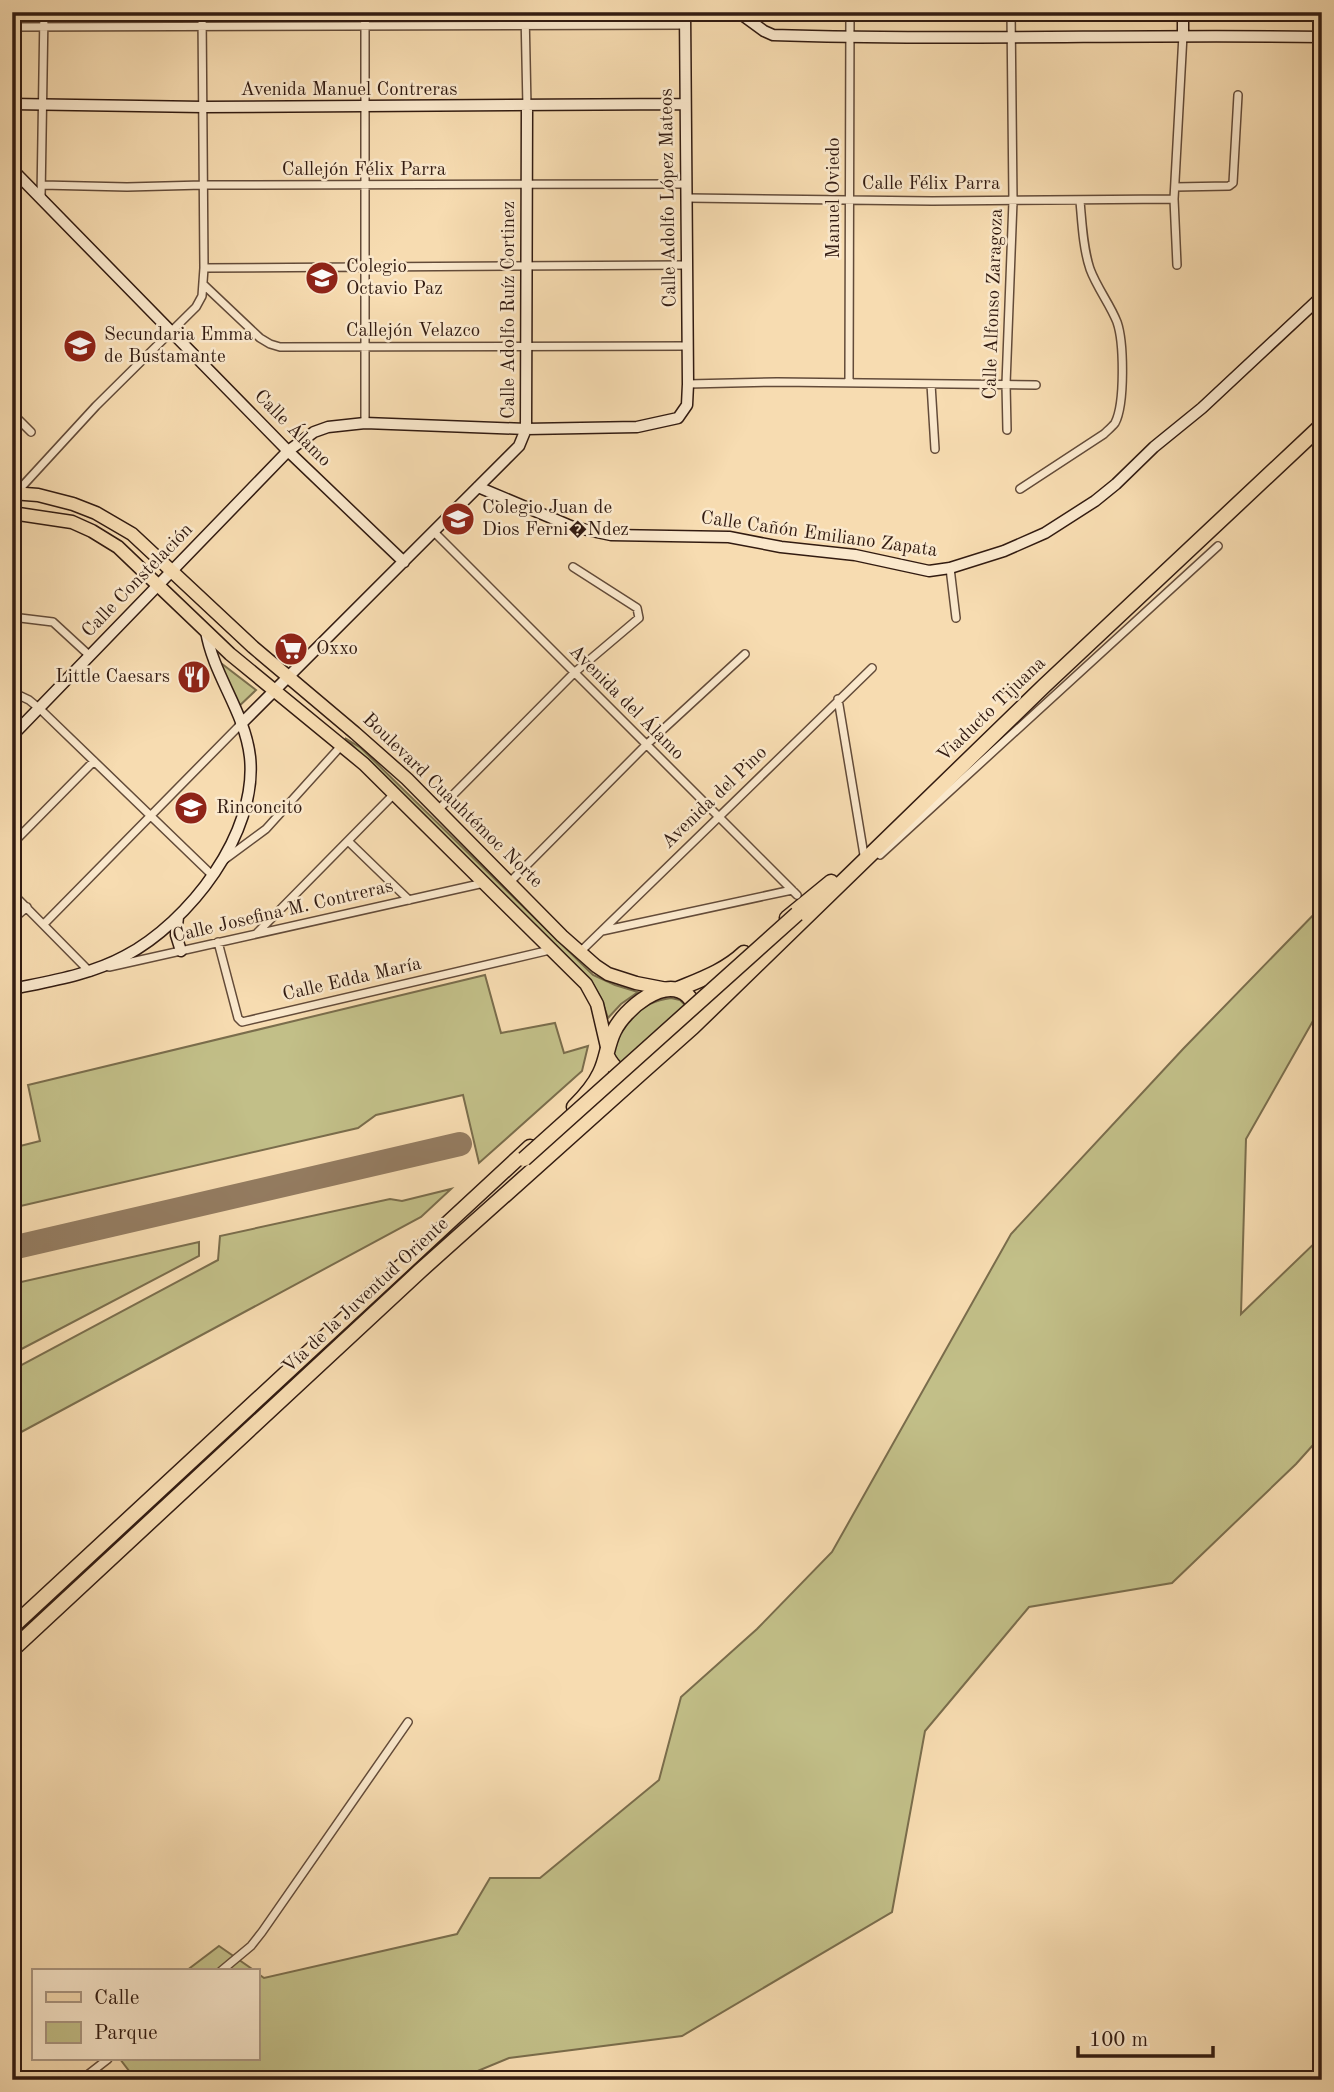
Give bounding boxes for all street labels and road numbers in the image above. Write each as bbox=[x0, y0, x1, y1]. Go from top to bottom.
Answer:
street label: Avenida Manuel Contreras bbox=[240, 81, 458, 100]
street label: Calle Adolfo López Mateos bbox=[658, 88, 680, 308]
street label: Manuel Oviedo bbox=[825, 137, 844, 259]
street label: Callejón Félix Parra bbox=[282, 161, 447, 180]
street label: Calle Félix Parra bbox=[862, 175, 1001, 194]
street label: Calle Adolfo Ruíz Cortinez bbox=[500, 201, 519, 419]
street label: Calle Alfonso Zaragoza bbox=[981, 207, 1007, 400]
street label: Callejón Velazco bbox=[346, 322, 480, 341]
street label: Calle Álamo bbox=[250, 384, 337, 471]
street label: Calle Cañón Emiliano Zapata bbox=[699, 509, 939, 561]
street label: Calle Constelación bbox=[79, 520, 197, 642]
street label: Avenida del Álamo bbox=[565, 639, 690, 764]
street label: Viaducto Tijuana bbox=[934, 653, 1050, 766]
street label: Boulevard Cuauhtémoc Norte bbox=[358, 710, 546, 892]
street label: Avenida del Pino bbox=[659, 743, 771, 853]
street label: Calle Josefina M. Contreras bbox=[171, 877, 395, 947]
street label: Calle Edda María bbox=[281, 955, 424, 1005]
street label: Vía de la Juventud Oriente bbox=[280, 1214, 452, 1378]

